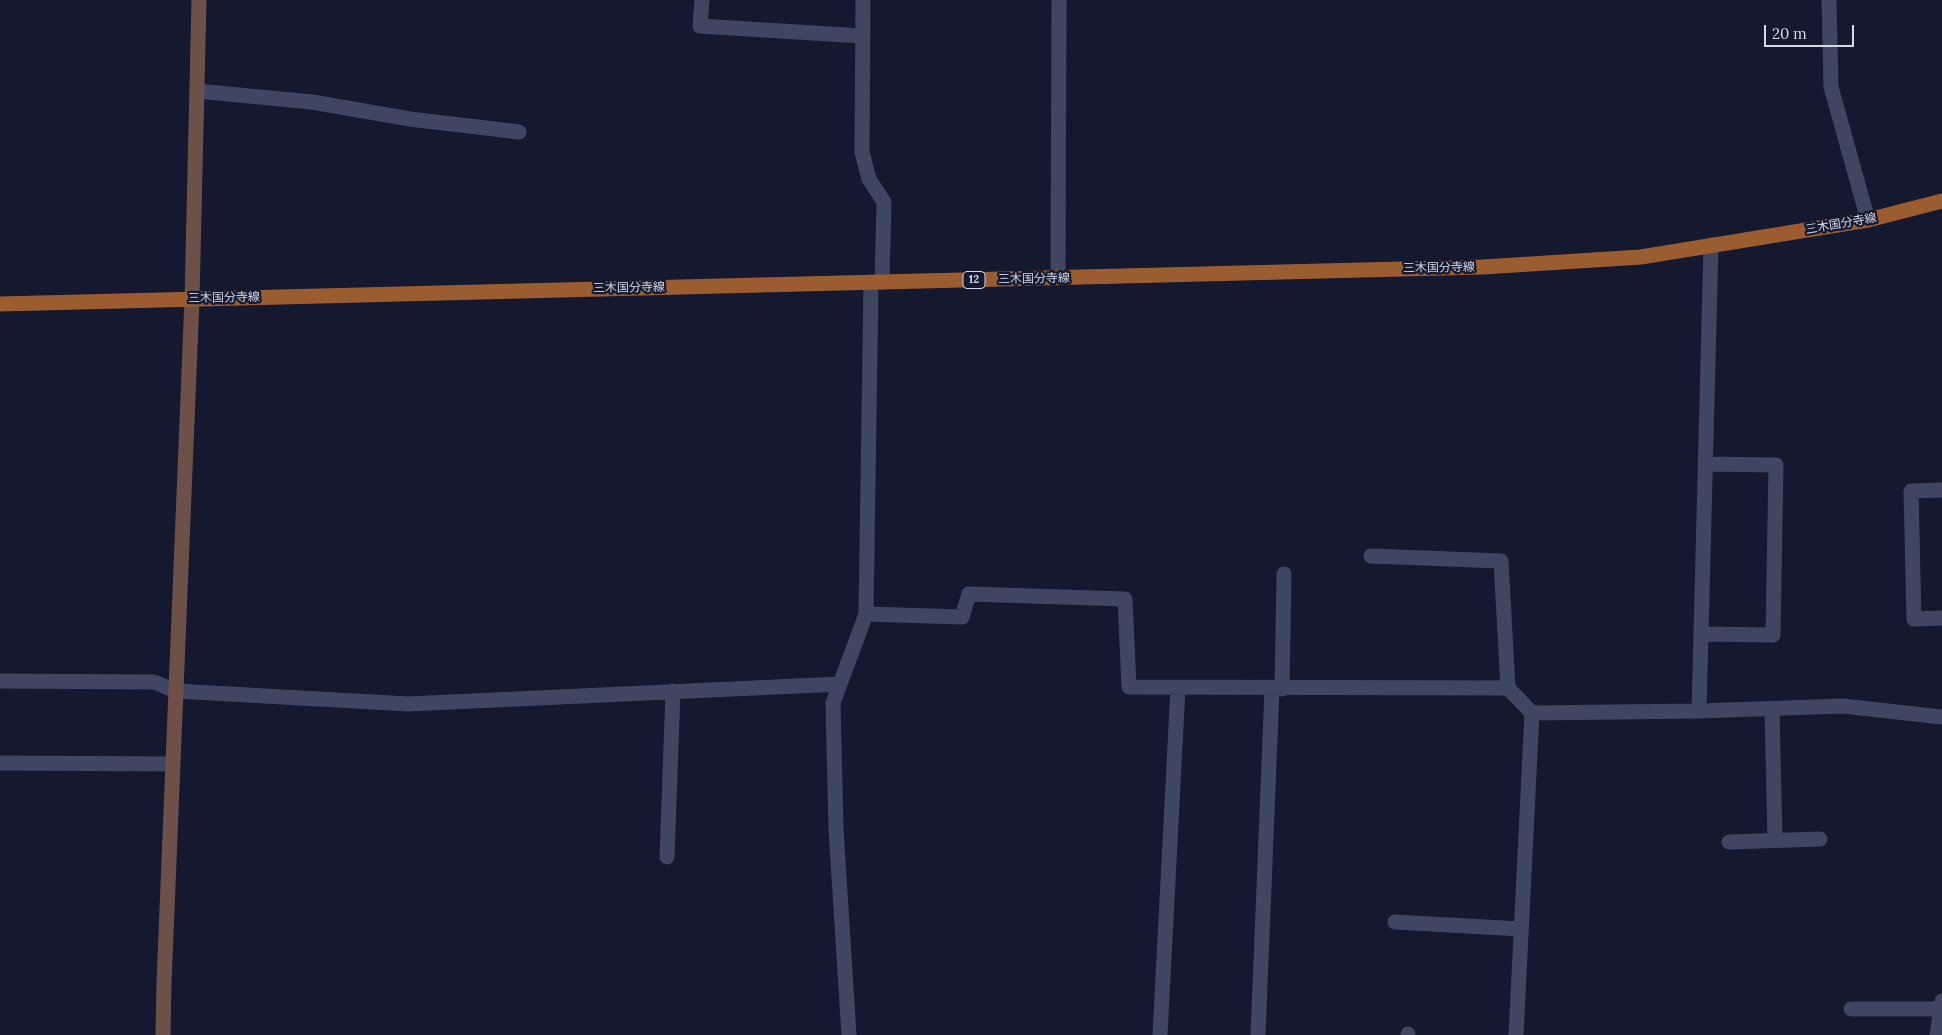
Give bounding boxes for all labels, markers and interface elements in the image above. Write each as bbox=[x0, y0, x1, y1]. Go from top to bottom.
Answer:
scale bar bbox=[1767, 15, 1857, 47]
text: 20 m bbox=[1772, 24, 1807, 43]
street label: 三木国分寺線 bbox=[1804, 211, 1878, 237]
street label: 三木国分寺線 bbox=[1403, 260, 1475, 276]
street label: 三木国分寺線 bbox=[998, 271, 1070, 287]
road number: 12 bbox=[963, 272, 985, 288]
street label: 三木国分寺線 bbox=[593, 280, 665, 296]
street label: 三木国分寺線 bbox=[188, 290, 260, 306]

